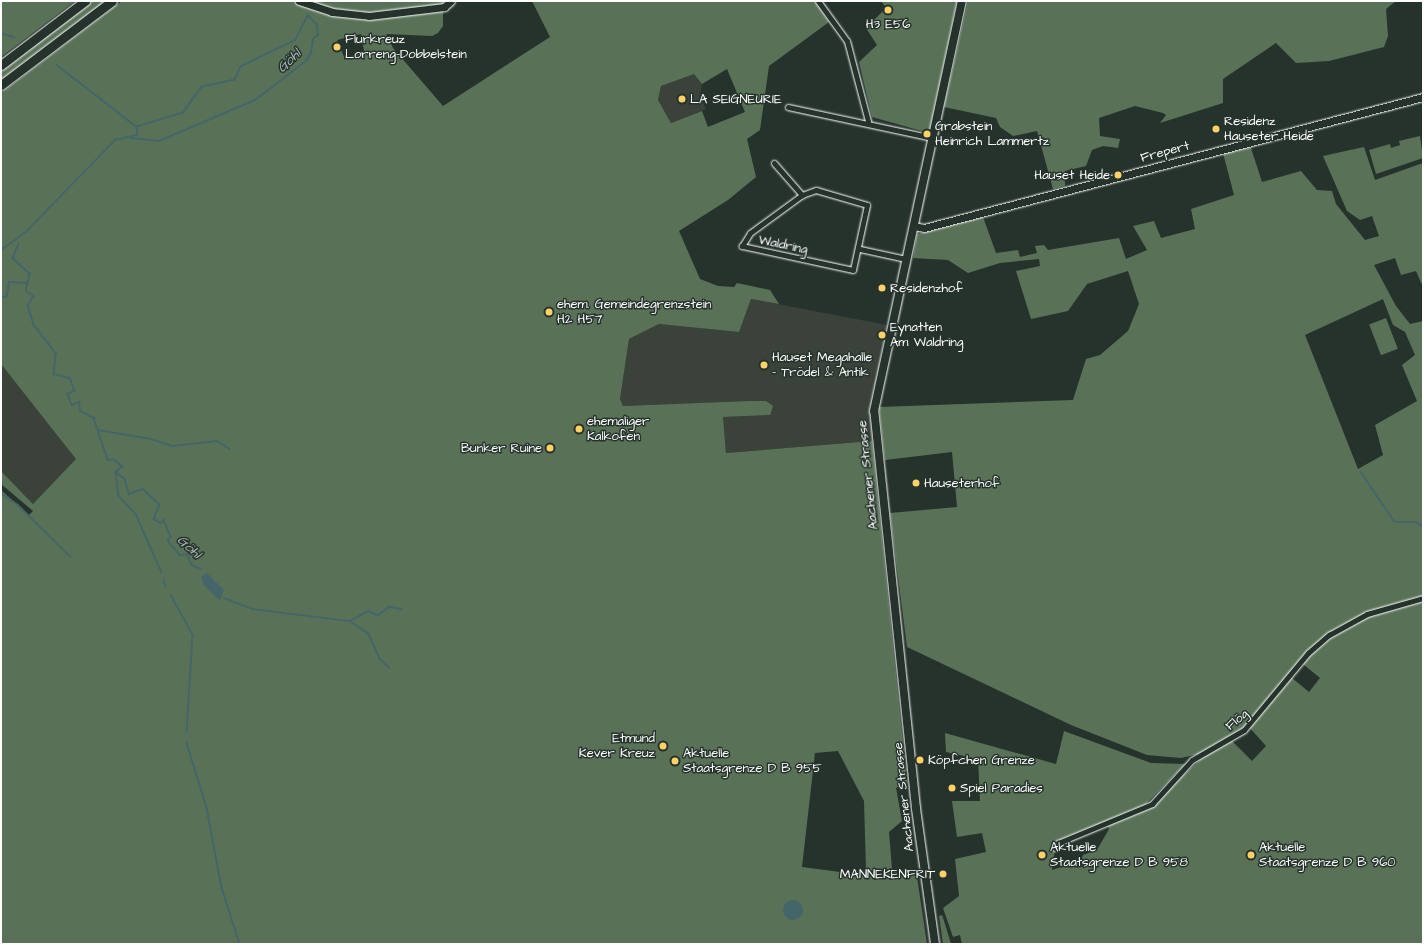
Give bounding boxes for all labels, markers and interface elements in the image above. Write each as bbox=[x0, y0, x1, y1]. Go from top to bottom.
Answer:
marker: H3 E56 bbox=[883, 5, 893, 15]
place label: H3 E56 bbox=[866, 16, 910, 32]
place label: Flurkreuz Lorreng-Dobbelstein bbox=[345, 32, 467, 63]
marker: Flurkreuz Lorreng-Dobbelstein bbox=[332, 42, 342, 52]
water label: Göhl bbox=[274, 46, 304, 76]
place label: LA SEIGNEURIE bbox=[690, 91, 782, 107]
marker: LA SEIGNEURIE bbox=[677, 94, 687, 104]
place label: Residenz Hauseter Heide bbox=[1224, 114, 1314, 145]
place label: Grabstein Heinrich Lammertz bbox=[935, 119, 1049, 150]
marker: Residenz Hauseter Heide bbox=[1211, 124, 1221, 134]
marker: Grabstein Heinrich Lammertz bbox=[922, 129, 932, 139]
street label: Frepert bbox=[1139, 138, 1191, 166]
place label: Hauset Heide bbox=[1034, 167, 1110, 183]
marker: Hauset Heide bbox=[1113, 170, 1123, 180]
street label: Waldring bbox=[757, 232, 809, 258]
place label: Residenzhof bbox=[890, 280, 963, 296]
marker: Residenzhof bbox=[877, 283, 887, 293]
place label: ehem. Gemeindegrenzstein H2 H57 bbox=[557, 297, 711, 328]
marker: ehem. Gemeindegrenzstein H2 H57 bbox=[544, 307, 554, 317]
place label: Eynatten Am Waldring bbox=[890, 320, 964, 351]
marker: Eynatten Am Waldring bbox=[877, 330, 887, 340]
place label: Hauset Megahalle - Trödel & Antik bbox=[772, 350, 872, 381]
marker: Hauset Megahalle - Trödel & Antik bbox=[759, 360, 769, 370]
place label: ehemaliger Kalkofen bbox=[587, 414, 649, 445]
street label: Aachener Strasse bbox=[854, 419, 882, 531]
marker: ehemaliger Kalkofen bbox=[574, 424, 584, 434]
place label: Bunker Ruine bbox=[461, 440, 542, 456]
marker: Bunker Ruine bbox=[545, 443, 555, 453]
place label: Hauseterhof bbox=[924, 475, 1000, 491]
marker: Hauseterhof bbox=[911, 478, 921, 488]
water label: Göhl bbox=[174, 532, 204, 562]
street label: Flög bbox=[1222, 706, 1252, 734]
place label: Etmund Kever Kreuz bbox=[579, 731, 655, 762]
marker: Etmund Kever Kreuz bbox=[658, 741, 668, 751]
street label: Aachener Strasse bbox=[890, 741, 918, 853]
place label: Aktuelle Staatsgrenze D B 955 bbox=[683, 746, 822, 777]
place label: Köpfchen Grenze bbox=[928, 752, 1035, 768]
marker: Köpfchen Grenze bbox=[915, 755, 925, 765]
marker: Aktuelle Staatsgrenze D B 955 bbox=[670, 756, 680, 766]
place label: Spiel Paradies bbox=[960, 780, 1043, 796]
marker: Spiel Paradies bbox=[947, 783, 957, 793]
place label: Aktuelle Staatsgrenze D B 958 bbox=[1050, 840, 1188, 871]
place label: Aktuelle Staatsgrenze D B 960 bbox=[1259, 840, 1396, 871]
marker: Aktuelle Staatsgrenze D B 958 bbox=[1037, 850, 1047, 860]
marker: Aktuelle Staatsgrenze D B 960 bbox=[1246, 850, 1256, 860]
place label: MANNEKENFRIT bbox=[840, 866, 935, 882]
marker: MANNEKENFRIT bbox=[938, 869, 948, 879]

